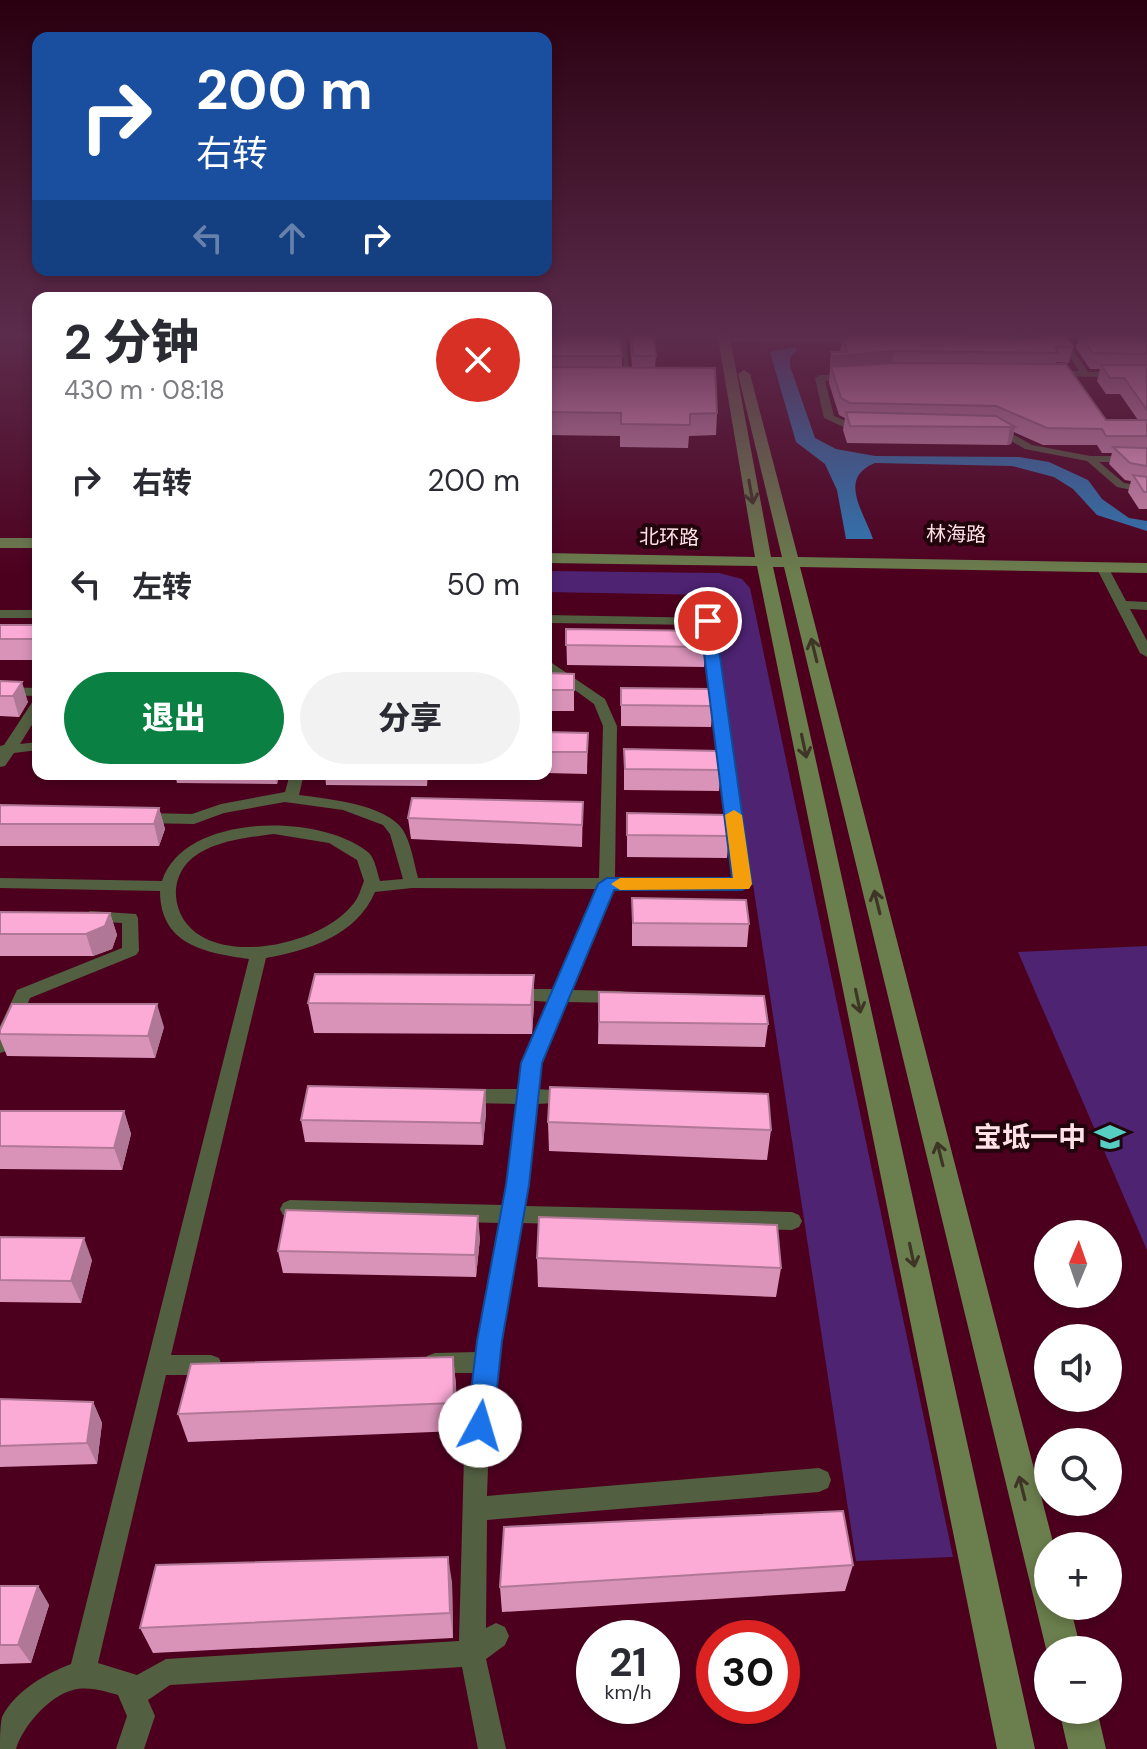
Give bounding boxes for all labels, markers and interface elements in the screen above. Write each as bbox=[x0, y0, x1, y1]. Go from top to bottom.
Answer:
text: 200 m bbox=[196, 53, 373, 126]
icon: right bbox=[64, 64, 168, 168]
text: 右转 bbox=[196, 130, 268, 177]
icon: left bbox=[186, 216, 230, 260]
icon: ahead bbox=[270, 216, 314, 260]
icon: right bbox=[354, 216, 398, 260]
text: 2 分钟 bbox=[64, 311, 199, 374]
button: close bbox=[436, 318, 520, 402]
text: 430 m · 08:18 bbox=[64, 373, 225, 407]
icon: right bbox=[64, 458, 108, 502]
text: 200 m bbox=[427, 461, 520, 500]
text: 右转 bbox=[132, 463, 192, 502]
one-way arrow bbox=[745, 479, 760, 504]
street label: 林海路 bbox=[926, 520, 986, 548]
street label: 北环路 bbox=[639, 523, 699, 551]
icon: left bbox=[64, 562, 108, 606]
text: 50 m bbox=[446, 565, 520, 604]
text: 左转 bbox=[132, 567, 192, 606]
pin bbox=[674, 587, 742, 655]
icon: arrive bbox=[686, 599, 730, 643]
one-way arrow bbox=[806, 637, 821, 663]
button: 退出 bbox=[64, 672, 284, 764]
button: 分享 bbox=[300, 672, 520, 764]
one-way arrow bbox=[798, 733, 813, 759]
one-way arrow bbox=[869, 890, 884, 916]
one-way arrow bbox=[851, 987, 866, 1013]
place label: 宝坻一中 bbox=[974, 1119, 1086, 1156]
school or university icon: 宝坻一中 bbox=[1093, 1120, 1127, 1154]
one-way arrow bbox=[931, 1142, 946, 1168]
north arrow bbox=[1034, 1220, 1122, 1308]
map controls bbox=[1034, 1220, 1122, 1724]
one-way arrow bbox=[905, 1242, 920, 1267]
button: sound bbox=[1034, 1324, 1122, 1412]
position arrow bbox=[438, 1384, 522, 1468]
button: search bbox=[1034, 1428, 1122, 1516]
one-way arrow bbox=[1014, 1476, 1029, 1502]
button: + bbox=[1034, 1532, 1122, 1620]
speed limit sign: 30 bbox=[696, 1620, 800, 1724]
text: 21 bbox=[609, 1636, 647, 1688]
button: − bbox=[1034, 1636, 1122, 1724]
text: km/h bbox=[604, 1679, 652, 1705]

